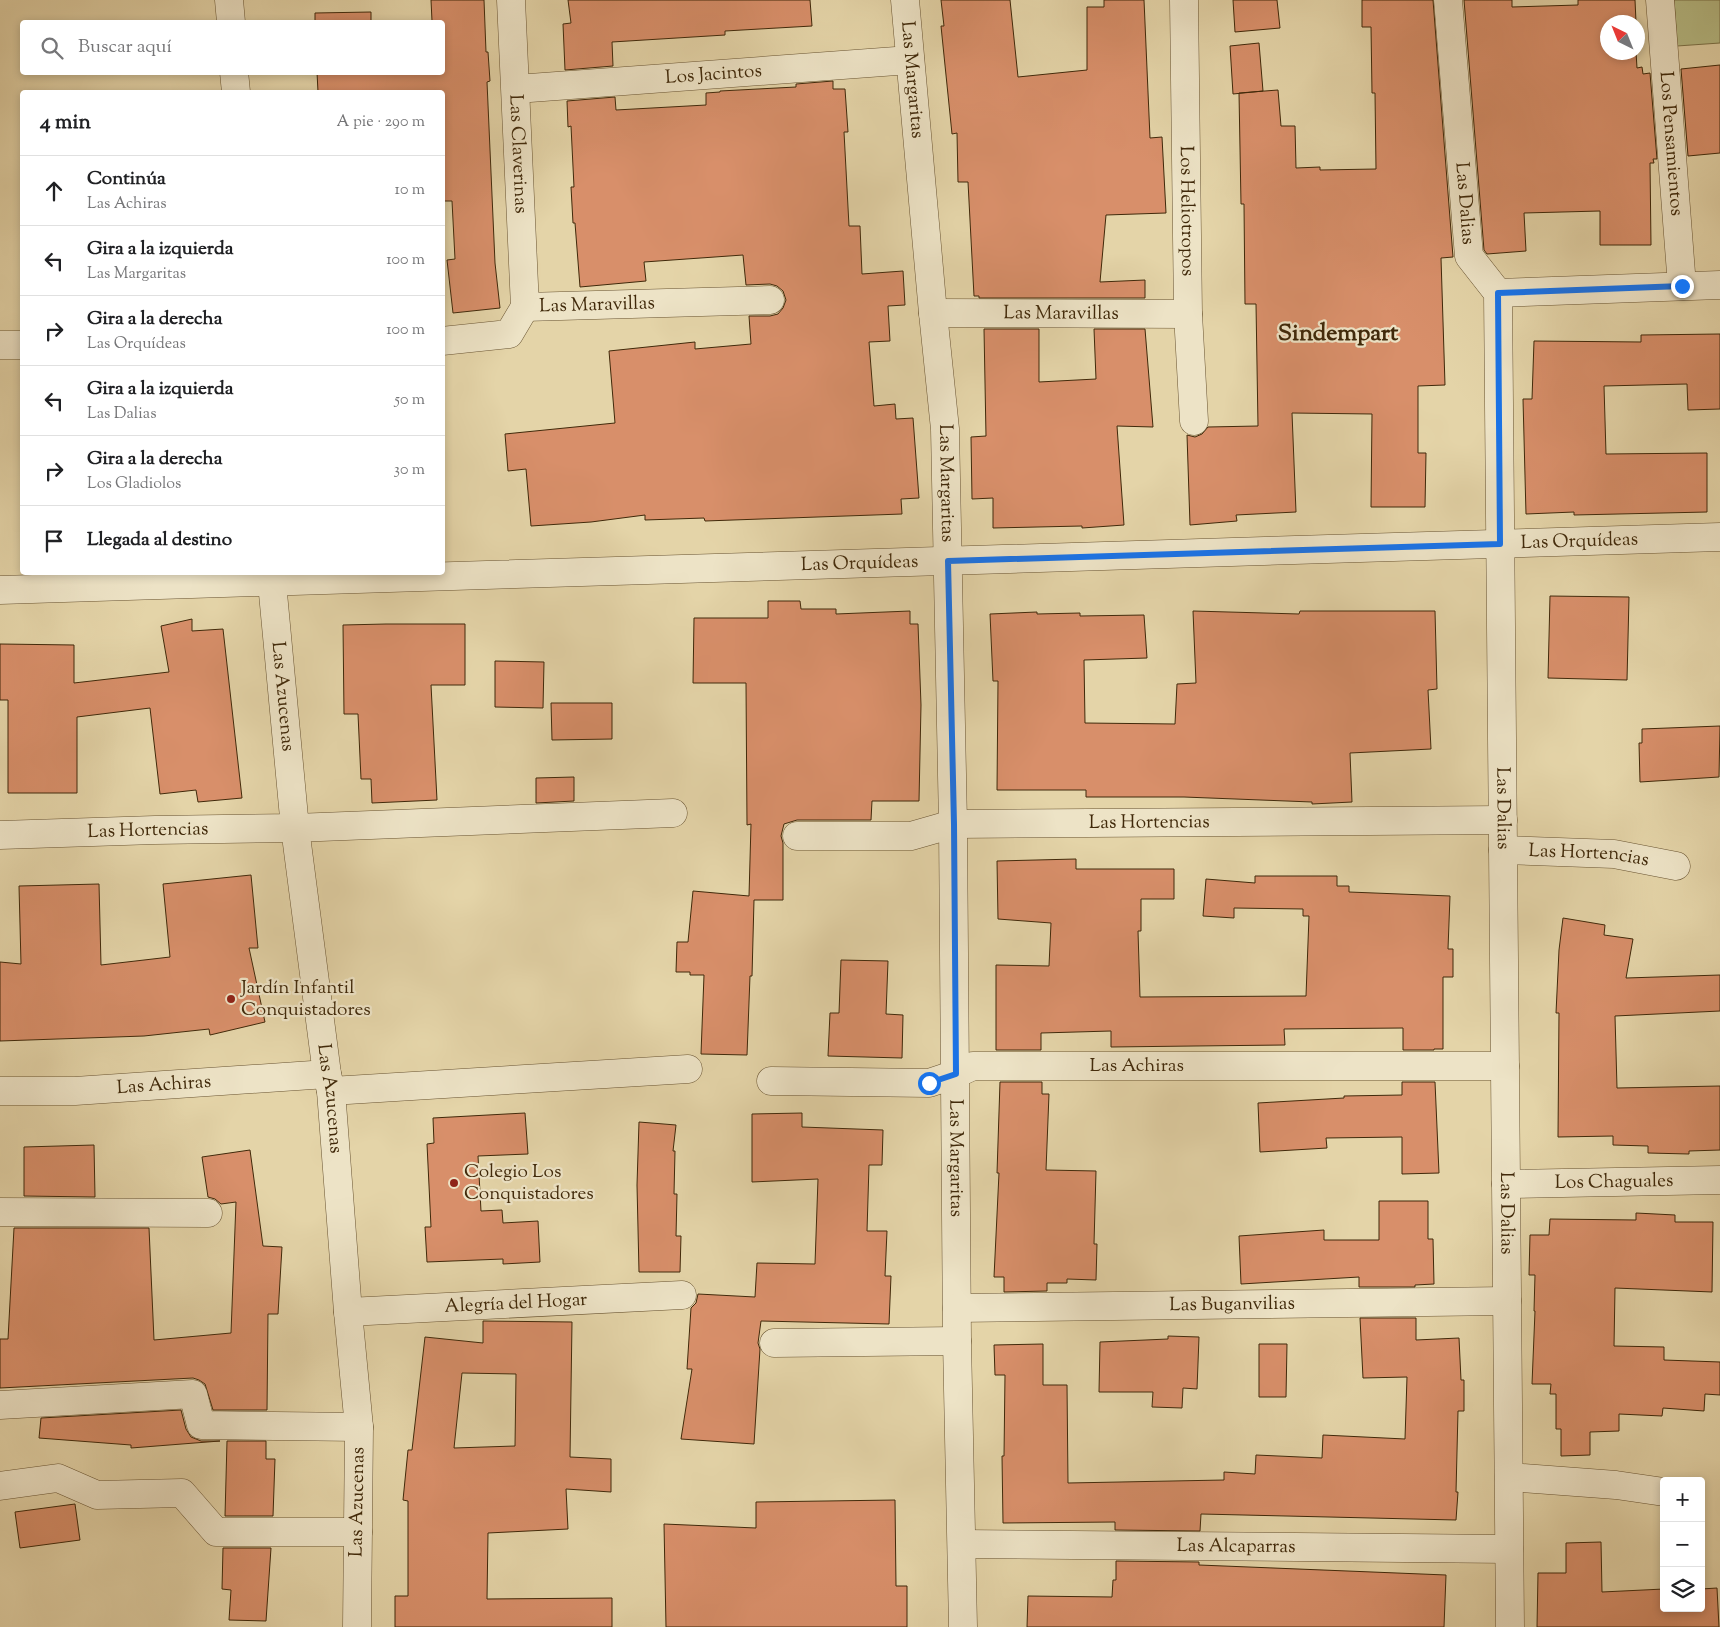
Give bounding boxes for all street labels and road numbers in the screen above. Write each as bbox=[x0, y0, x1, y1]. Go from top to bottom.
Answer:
street label: Las Margaritas bbox=[893, 20, 931, 140]
street label: Los Jacintos bbox=[664, 57, 763, 91]
street label: Los Pensamientos bbox=[1652, 70, 1690, 217]
street label: Las Claverinas bbox=[502, 94, 534, 214]
street label: Los Heliotropos bbox=[1172, 146, 1201, 276]
street label: Las Dalias bbox=[1448, 161, 1482, 246]
street label: Las Maravillas bbox=[539, 290, 655, 320]
street label: Las Maravillas bbox=[1003, 300, 1119, 327]
street label: Las Margaritas bbox=[931, 424, 961, 542]
street label: Las Orquídeas bbox=[1520, 526, 1638, 557]
street label: Las Orquídeas bbox=[800, 548, 919, 579]
street label: Las Azucenas bbox=[264, 640, 301, 753]
street label: Las Dalias bbox=[1489, 767, 1517, 850]
street label: Las Hortencias bbox=[1089, 809, 1210, 837]
street label: Las Hortencias bbox=[87, 816, 209, 846]
street label: Las Hortencias bbox=[1528, 837, 1651, 874]
street label: Las Azucenas bbox=[310, 1042, 349, 1154]
street label: Las Achiras bbox=[1089, 1053, 1184, 1080]
street label: Las Achiras bbox=[116, 1068, 212, 1102]
street label: Las Margaritas bbox=[942, 1099, 970, 1217]
street label: Los Chaguales bbox=[1554, 1167, 1674, 1197]
street label: Las Dalias bbox=[1492, 1172, 1520, 1254]
street label: Alegría del Hogar bbox=[444, 1286, 588, 1321]
street label: Las Buganvilias bbox=[1169, 1290, 1295, 1319]
street label: Las Azucenas bbox=[344, 1447, 372, 1557]
street label: Las Alcaparras bbox=[1176, 1532, 1296, 1561]

